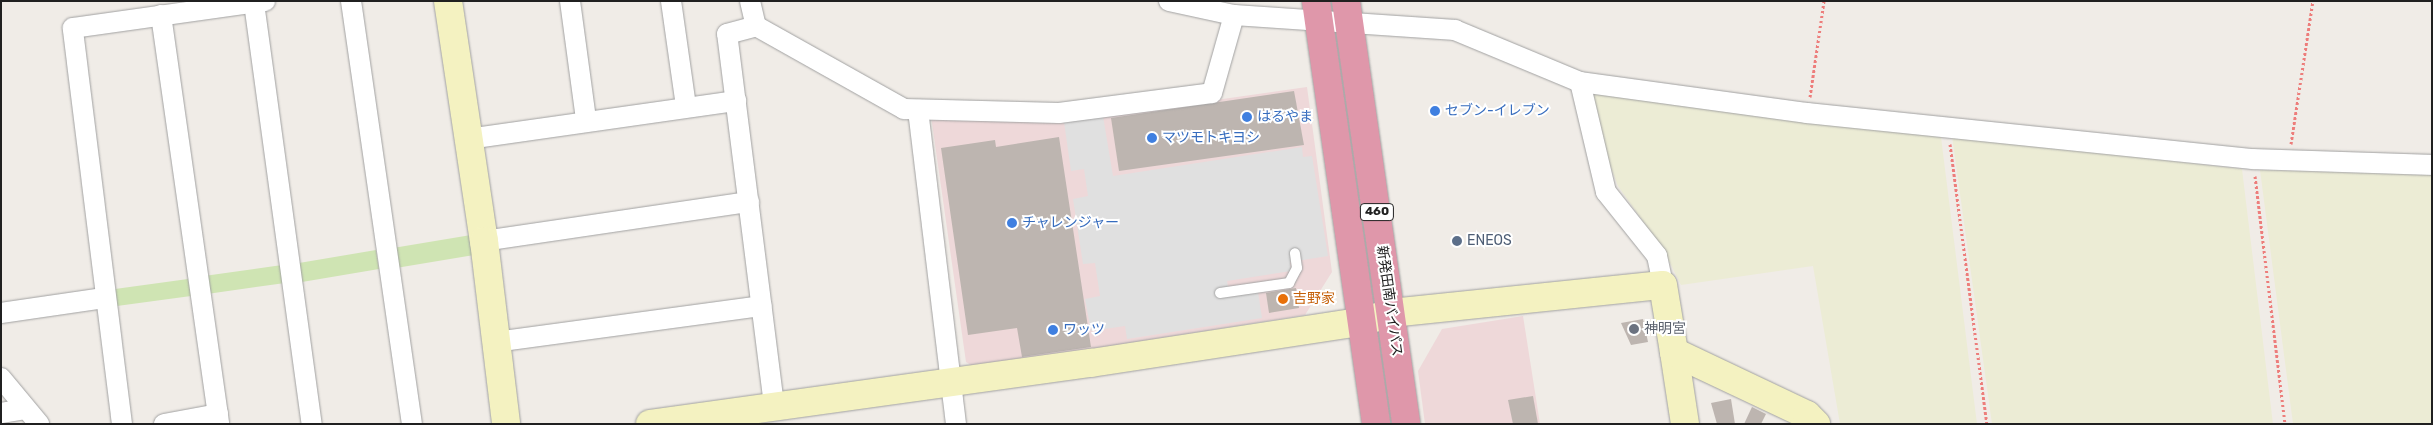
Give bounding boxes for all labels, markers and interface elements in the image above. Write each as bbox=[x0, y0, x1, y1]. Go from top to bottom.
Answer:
place label: セブン-イレブン bbox=[1445, 103, 1550, 119]
marker: セブン-イレブン bbox=[1429, 105, 1441, 117]
place label: はるやま bbox=[1257, 109, 1313, 125]
marker: はるやま bbox=[1241, 111, 1253, 123]
place label: マツモトキヨシ bbox=[1162, 130, 1260, 146]
marker: マツモトキヨシ bbox=[1146, 132, 1158, 144]
road number: 460 bbox=[1360, 202, 1394, 222]
place label: チャレンジャー bbox=[1022, 215, 1120, 231]
marker: チャレンジャー bbox=[1006, 217, 1018, 229]
place label: ENEOS bbox=[1467, 233, 1512, 249]
marker: ENEOS bbox=[1451, 235, 1463, 247]
street label: 新発田南バイパス bbox=[1373, 244, 1405, 358]
place label: 吉野家 bbox=[1293, 291, 1335, 307]
marker: 吉野家 bbox=[1277, 293, 1289, 305]
place label: 神明宮 bbox=[1644, 321, 1686, 337]
place label: ワッツ bbox=[1063, 322, 1105, 338]
marker: 神明宮 bbox=[1628, 323, 1640, 335]
marker: ワッツ bbox=[1047, 324, 1059, 336]

